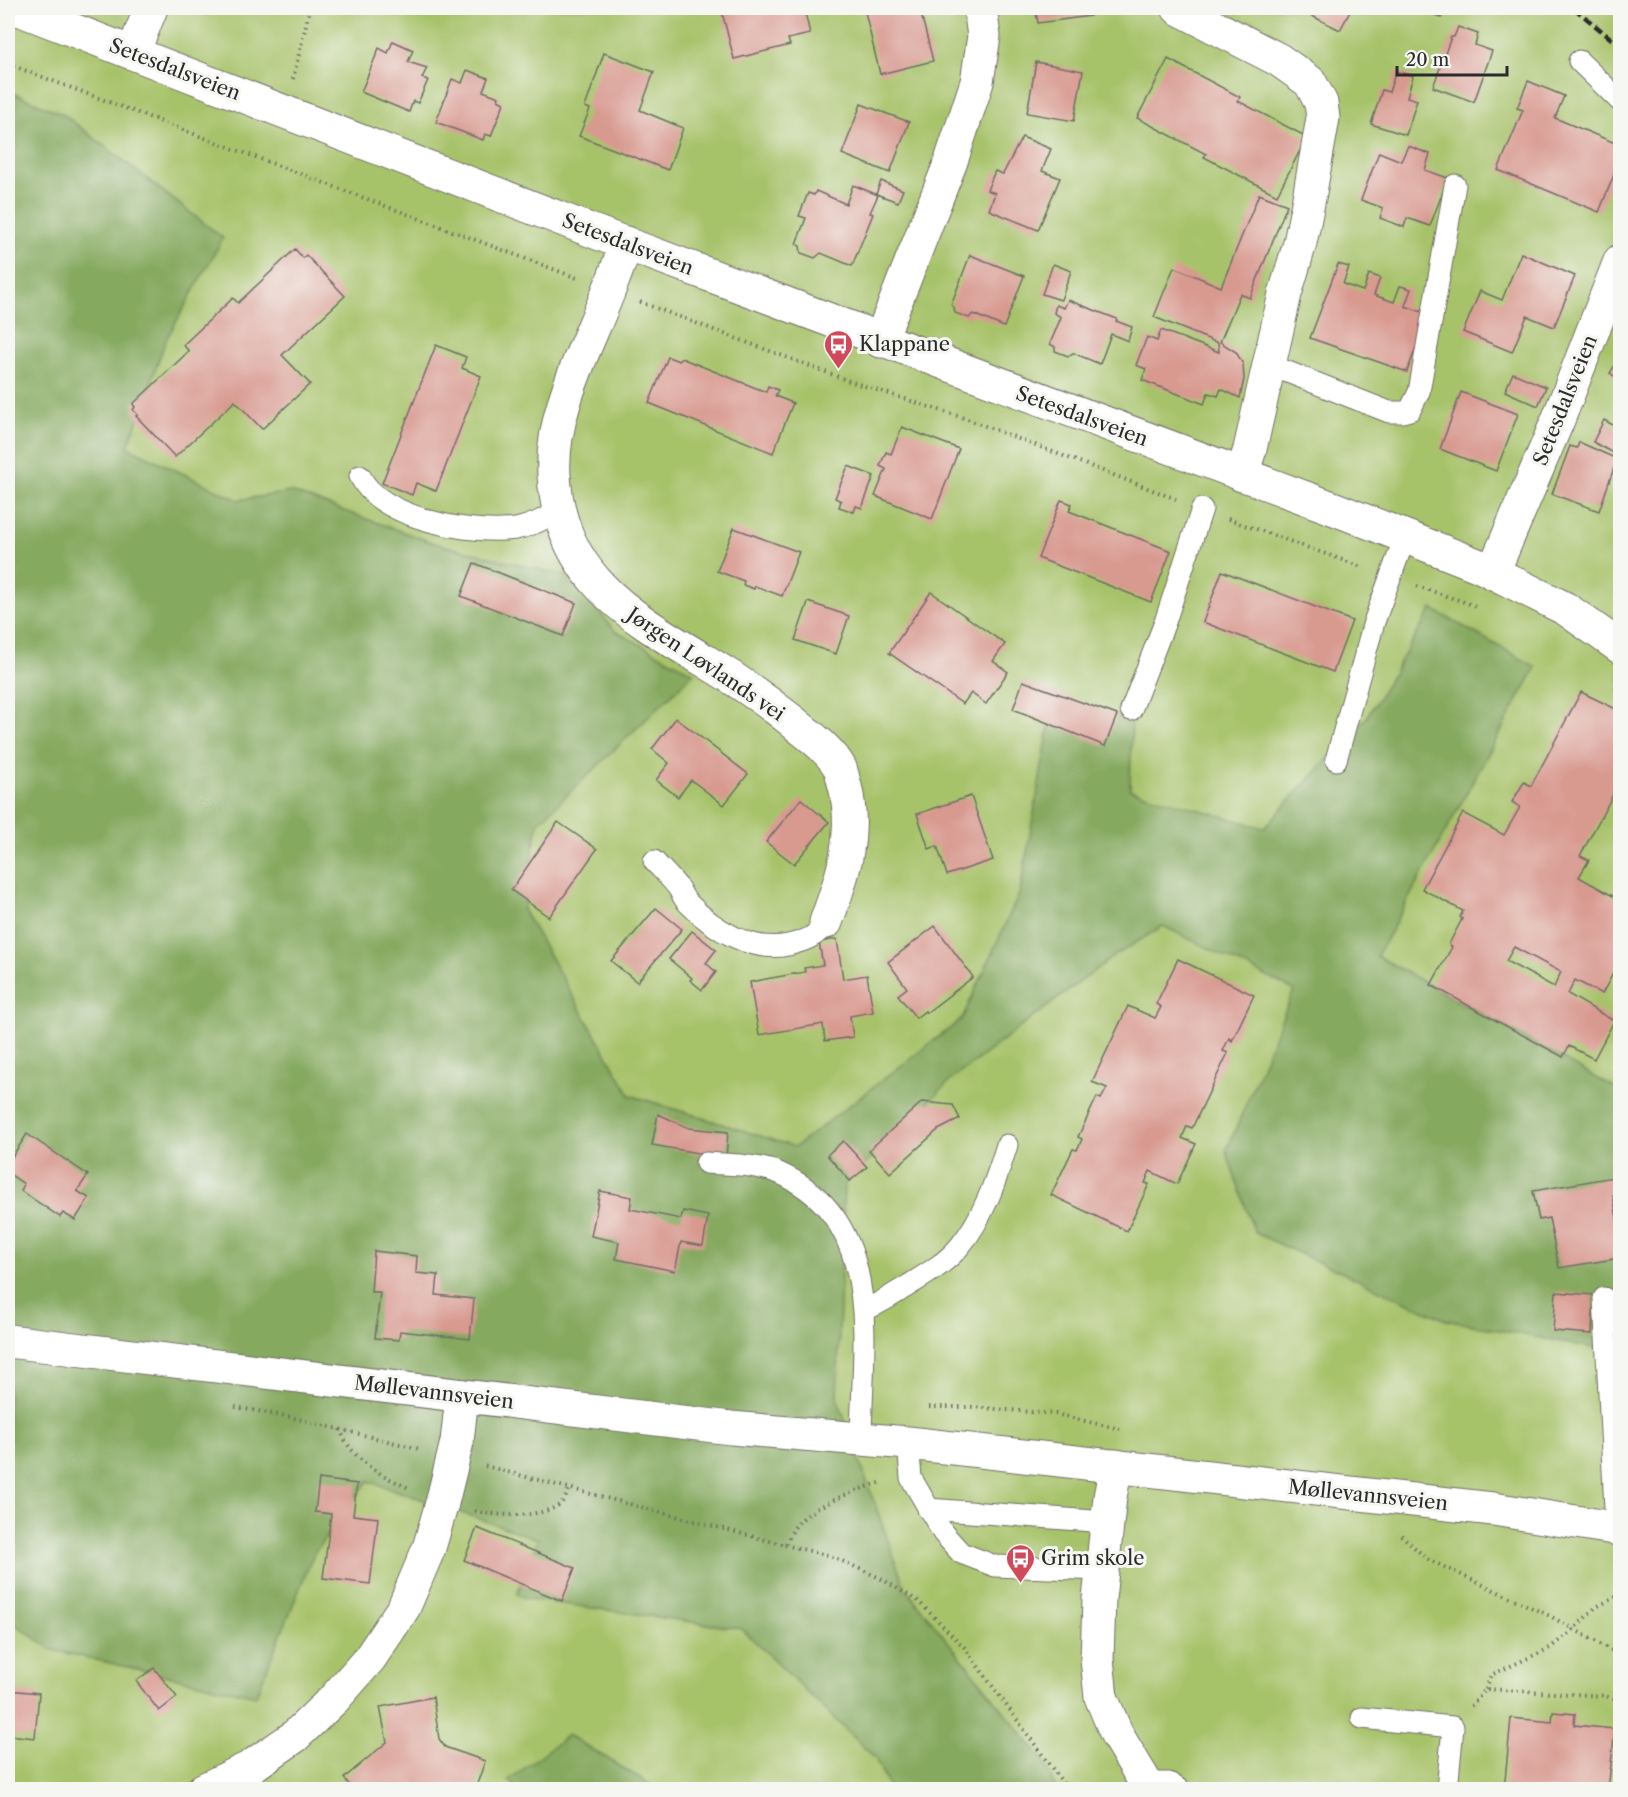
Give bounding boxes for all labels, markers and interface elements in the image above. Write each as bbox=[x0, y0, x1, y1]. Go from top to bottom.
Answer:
street label: Setesdalsveien bbox=[106, 33, 244, 105]
scale bar bbox=[1397, 39, 1506, 77]
text: 20 m bbox=[1406, 49, 1450, 71]
street label: Setesdalsveien bbox=[559, 208, 697, 280]
bus stop icon: Klappane bbox=[822, 328, 854, 370]
street label: Setesdalsveien bbox=[1528, 331, 1602, 469]
place label: Klappane bbox=[859, 332, 950, 356]
street label: Setesdalsveien bbox=[1013, 381, 1152, 451]
street label: Jørgen Løvlands vei bbox=[620, 601, 789, 726]
street label: Møllevannsveien bbox=[353, 1370, 516, 1414]
street label: Møllevannsveien bbox=[1287, 1475, 1450, 1515]
bus stop icon: Grim skole bbox=[1004, 1542, 1036, 1584]
place label: Grim skole bbox=[1041, 1546, 1144, 1570]

